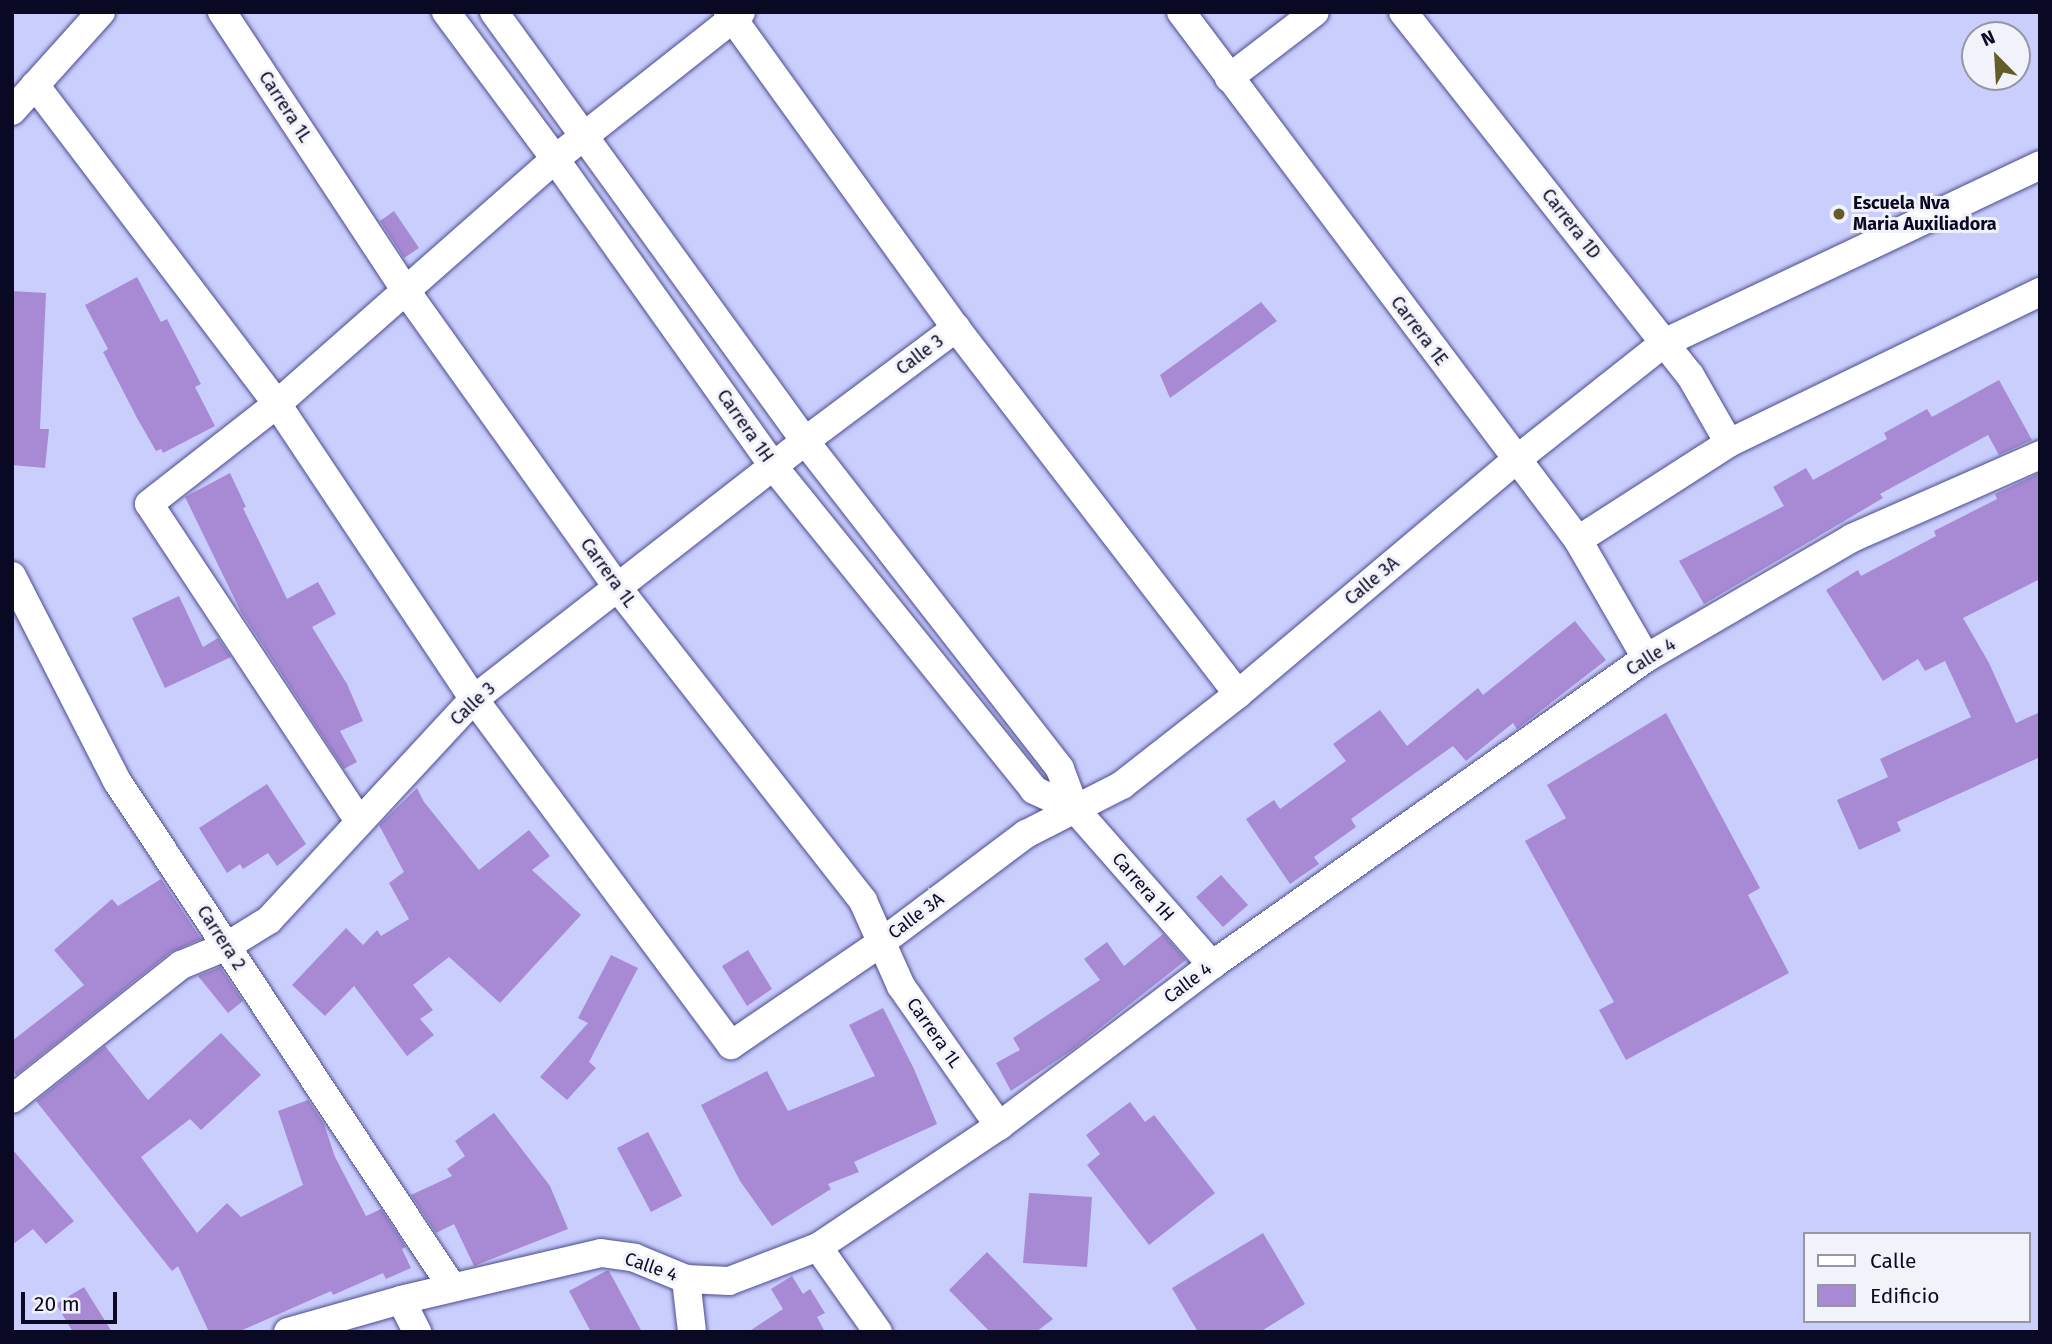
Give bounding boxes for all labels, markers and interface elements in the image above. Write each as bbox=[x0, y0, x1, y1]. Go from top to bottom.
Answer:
north arrow bbox=[1961, 21, 2031, 91]
text: N bbox=[1978, 25, 1998, 51]
street label: Carrera 1L bbox=[254, 67, 316, 147]
street label: Carrera 1D bbox=[1537, 185, 1605, 263]
place label: Escuela Nva Maria Auxiliadora bbox=[1853, 193, 1997, 235]
marker: Escuela Nva Maria Auxiliadora bbox=[1831, 206, 1847, 222]
street label: Carrera 1E bbox=[1386, 292, 1452, 370]
street label: Calle 3 bbox=[892, 330, 948, 380]
street label: Carrera 1H bbox=[712, 385, 778, 467]
street label: Carrera 1L bbox=[576, 534, 640, 612]
street label: Calle 3A bbox=[1341, 552, 1403, 610]
street label: Calle 4 bbox=[1622, 633, 1680, 681]
street label: Calle 3 bbox=[446, 678, 500, 730]
street label: Carrera 1H bbox=[1107, 848, 1179, 926]
street label: Calle 3A bbox=[884, 888, 948, 944]
street label: Carrera 2 bbox=[192, 902, 250, 974]
street label: Calle 4 bbox=[1160, 958, 1216, 1008]
street label: Carrera 1L bbox=[902, 994, 966, 1072]
legend bbox=[1804, 1232, 2031, 1323]
street label: Calle 4 bbox=[622, 1248, 680, 1286]
text: Calle bbox=[1870, 1248, 1916, 1274]
scale bar bbox=[24, 1278, 121, 1322]
text: Edificio bbox=[1870, 1283, 1940, 1309]
text: 20 m bbox=[34, 1291, 80, 1317]

